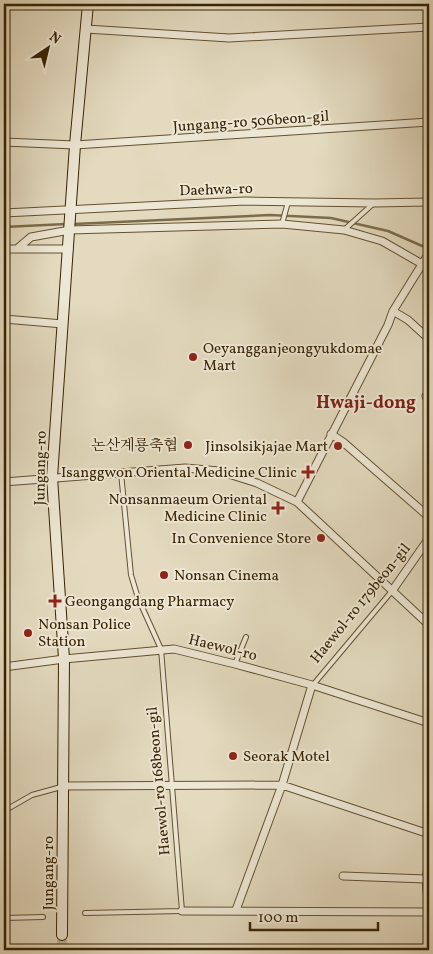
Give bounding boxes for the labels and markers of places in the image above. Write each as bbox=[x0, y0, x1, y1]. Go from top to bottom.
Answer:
place label: Oeyangganjeongyukdomae Mart bbox=[203, 339, 382, 377]
marker: Oeyangganjeongyukdomae Mart bbox=[187, 351, 199, 363]
place label: 논산계룡축협 bbox=[91, 436, 178, 457]
place label: Jinsolsikjajae Mart bbox=[205, 437, 328, 458]
marker: 논산계룡축협 bbox=[182, 439, 194, 451]
marker: Jinsolsikjajae Mart bbox=[332, 440, 344, 452]
place label: Isanggwon Oriental Medicine Clinic bbox=[61, 463, 297, 484]
marker: Isanggwon Oriental Medicine Clinic bbox=[301, 465, 315, 479]
place label: Nonsanmaeum Oriental Medicine Clinic bbox=[108, 490, 267, 528]
marker: Nonsanmaeum Oriental Medicine Clinic bbox=[271, 501, 285, 515]
place label: In Convenience Store bbox=[172, 529, 311, 550]
marker: In Convenience Store bbox=[315, 532, 327, 544]
place label: Nonsan Cinema bbox=[174, 566, 279, 587]
marker: Nonsan Cinema bbox=[158, 569, 170, 581]
place label: Geongangdang Pharmacy bbox=[65, 592, 234, 613]
marker: Geongangdang Pharmacy bbox=[49, 595, 61, 607]
place label: Nonsan Police Station bbox=[38, 615, 131, 653]
marker: Nonsan Police Station bbox=[22, 627, 34, 639]
place label: Seorak Motel bbox=[243, 747, 330, 768]
marker: Seorak Motel bbox=[227, 750, 239, 762]

